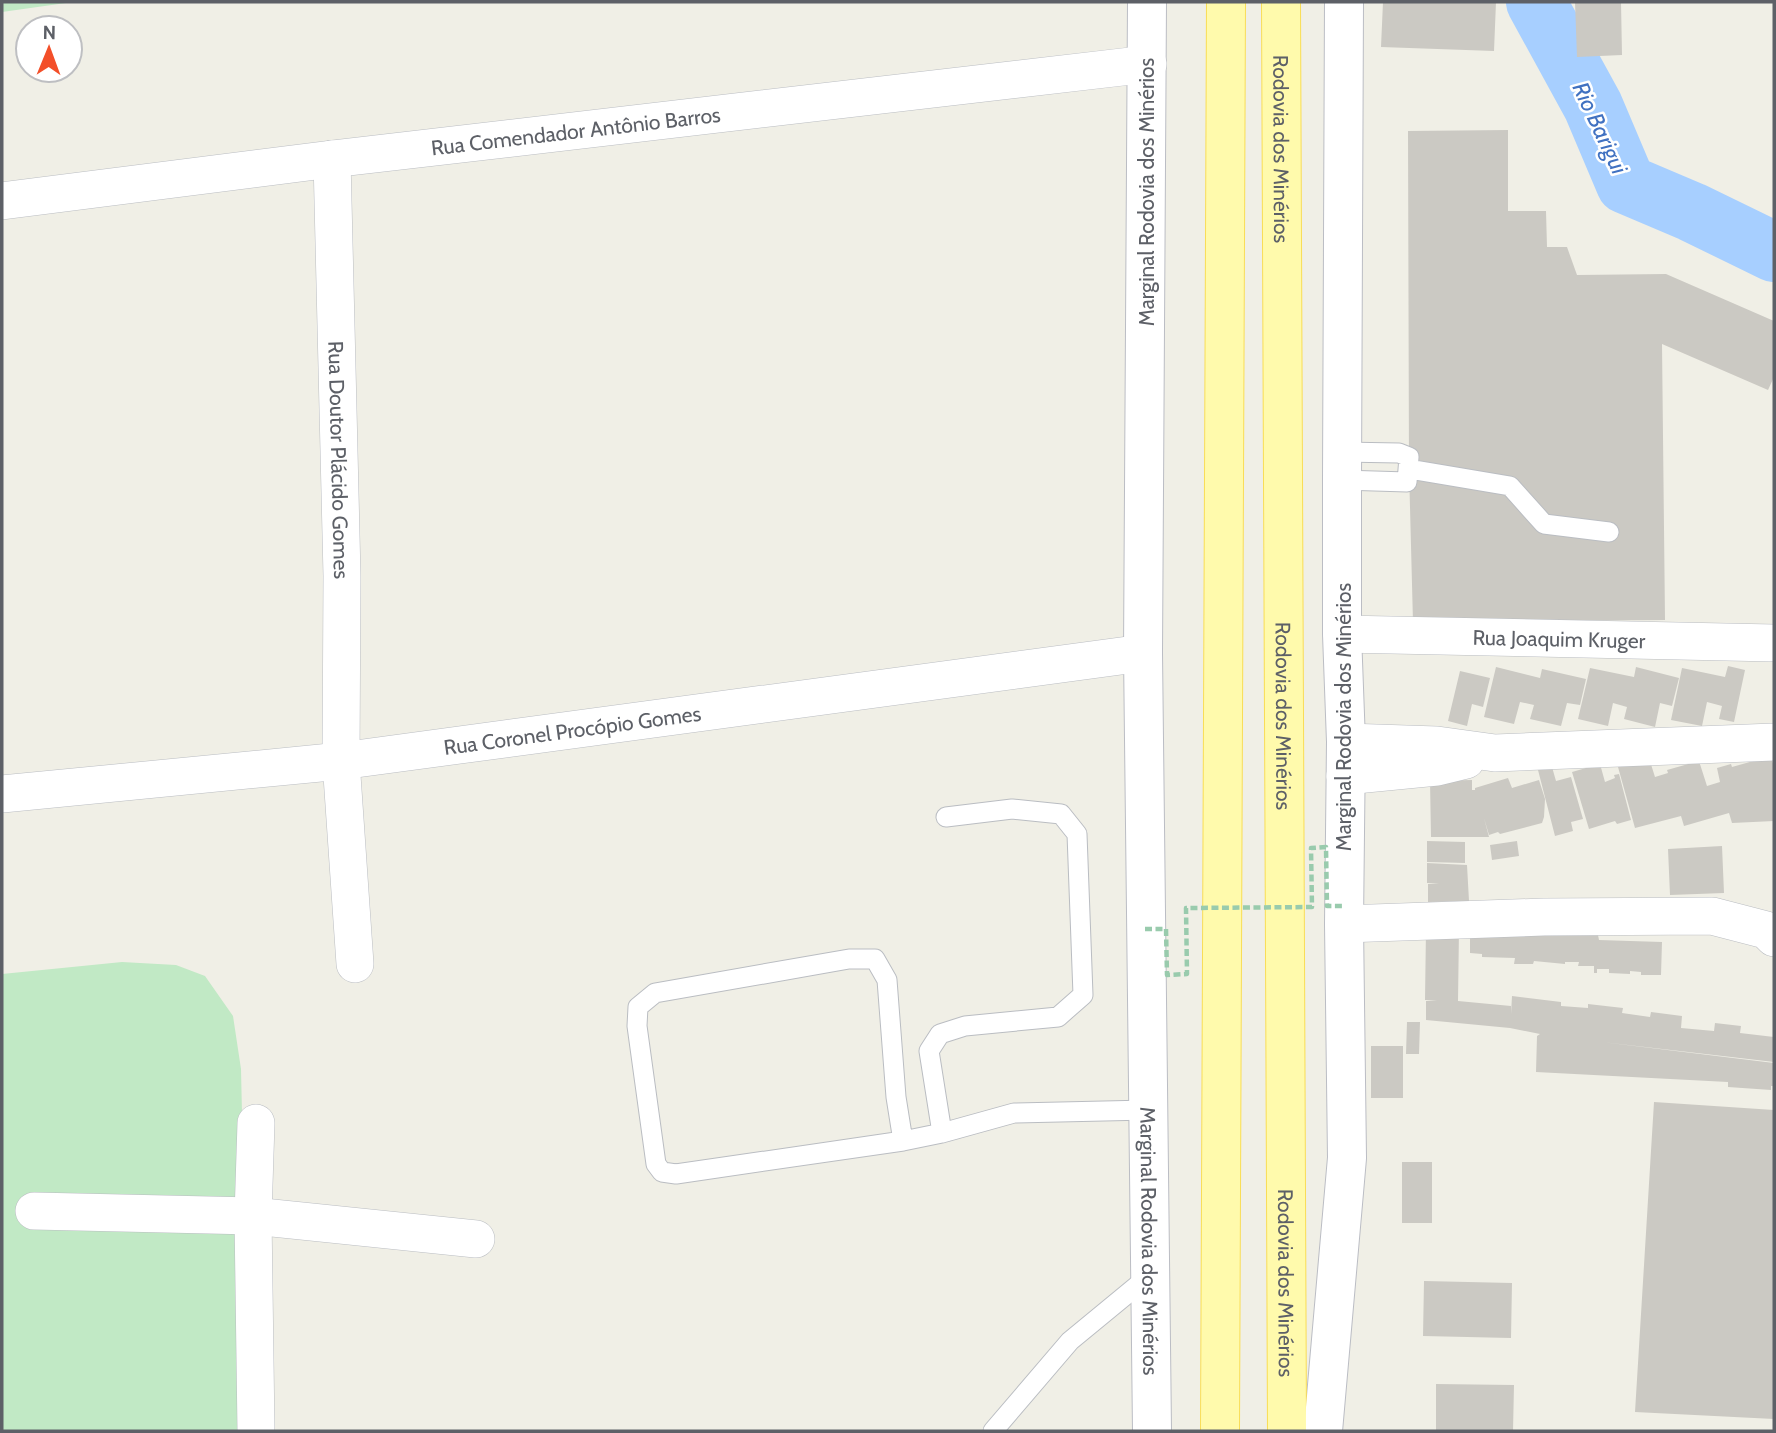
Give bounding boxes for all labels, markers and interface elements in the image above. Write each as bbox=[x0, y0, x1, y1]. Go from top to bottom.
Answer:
north arrow bbox=[14, 14, 84, 84]
text: N bbox=[42, 21, 56, 44]
street label: Rodovia dos Minérios bbox=[1269, 55, 1295, 244]
street label: Marginal Rodovia dos Minérios bbox=[1134, 57, 1159, 326]
water label: Rio Barigui bbox=[1566, 77, 1634, 180]
street label: Rua Comendador Antônio Barros bbox=[430, 101, 722, 160]
street label: Rua Doutor Plácido Gomes bbox=[324, 340, 355, 580]
street label: Marginal Rodovia dos Minérios bbox=[1331, 582, 1356, 851]
street label: Rodovia dos Minérios bbox=[1271, 622, 1297, 810]
street label: Rua Joaquim Kruger bbox=[1472, 624, 1646, 653]
street label: Rua Coronel Procópio Gomes bbox=[442, 700, 703, 760]
street label: Marginal Rodovia dos Minérios bbox=[1136, 1106, 1164, 1376]
street label: Rodovia dos Minérios bbox=[1273, 1189, 1299, 1377]

